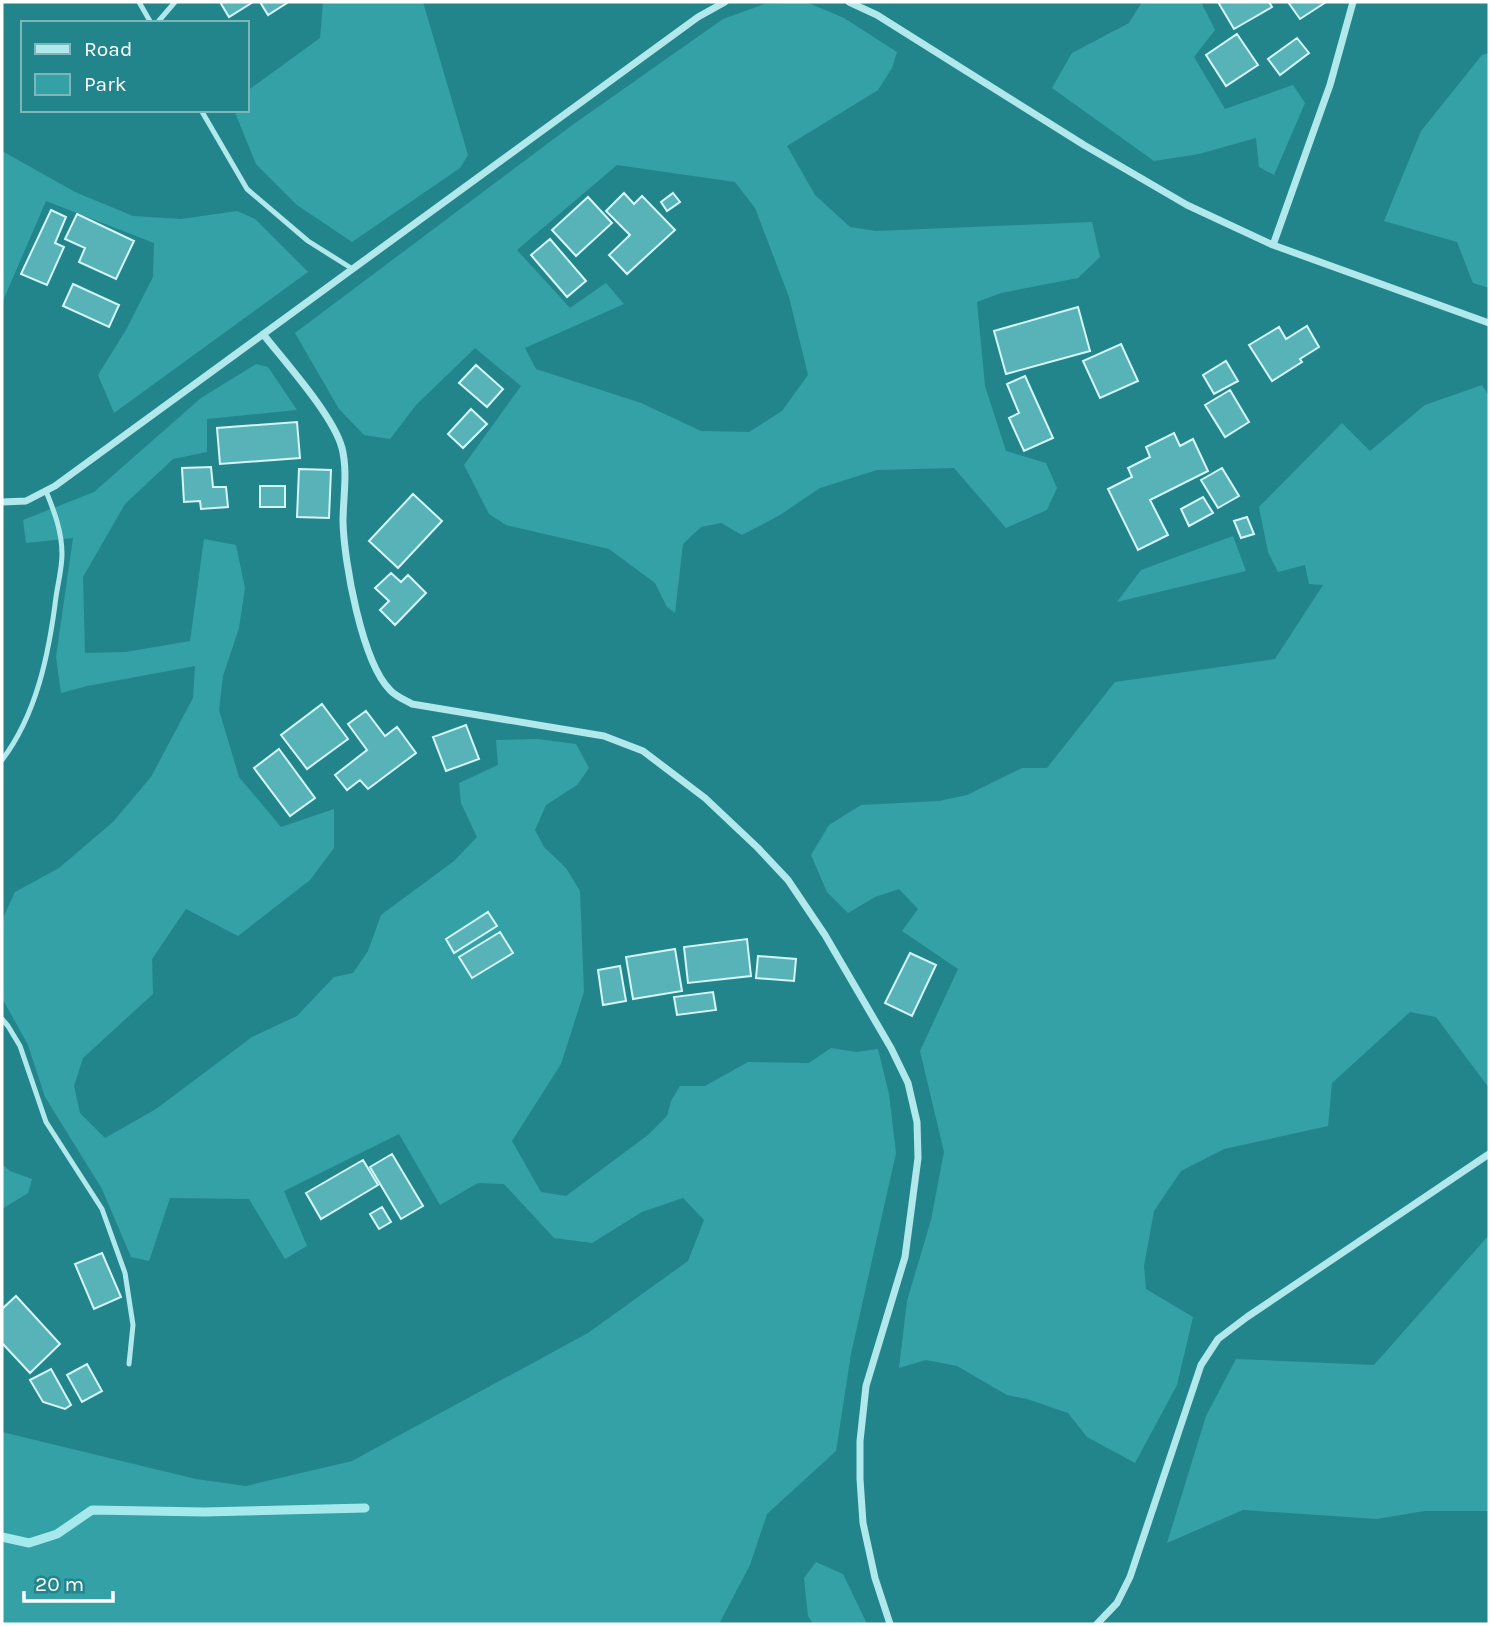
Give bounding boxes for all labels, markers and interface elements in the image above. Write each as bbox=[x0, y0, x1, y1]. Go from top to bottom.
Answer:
legend bbox=[21, 21, 248, 112]
text: Road bbox=[84, 37, 132, 61]
text: Park bbox=[84, 72, 127, 96]
scale bar bbox=[24, 1560, 114, 1604]
text: 20 m bbox=[35, 1572, 84, 1596]

